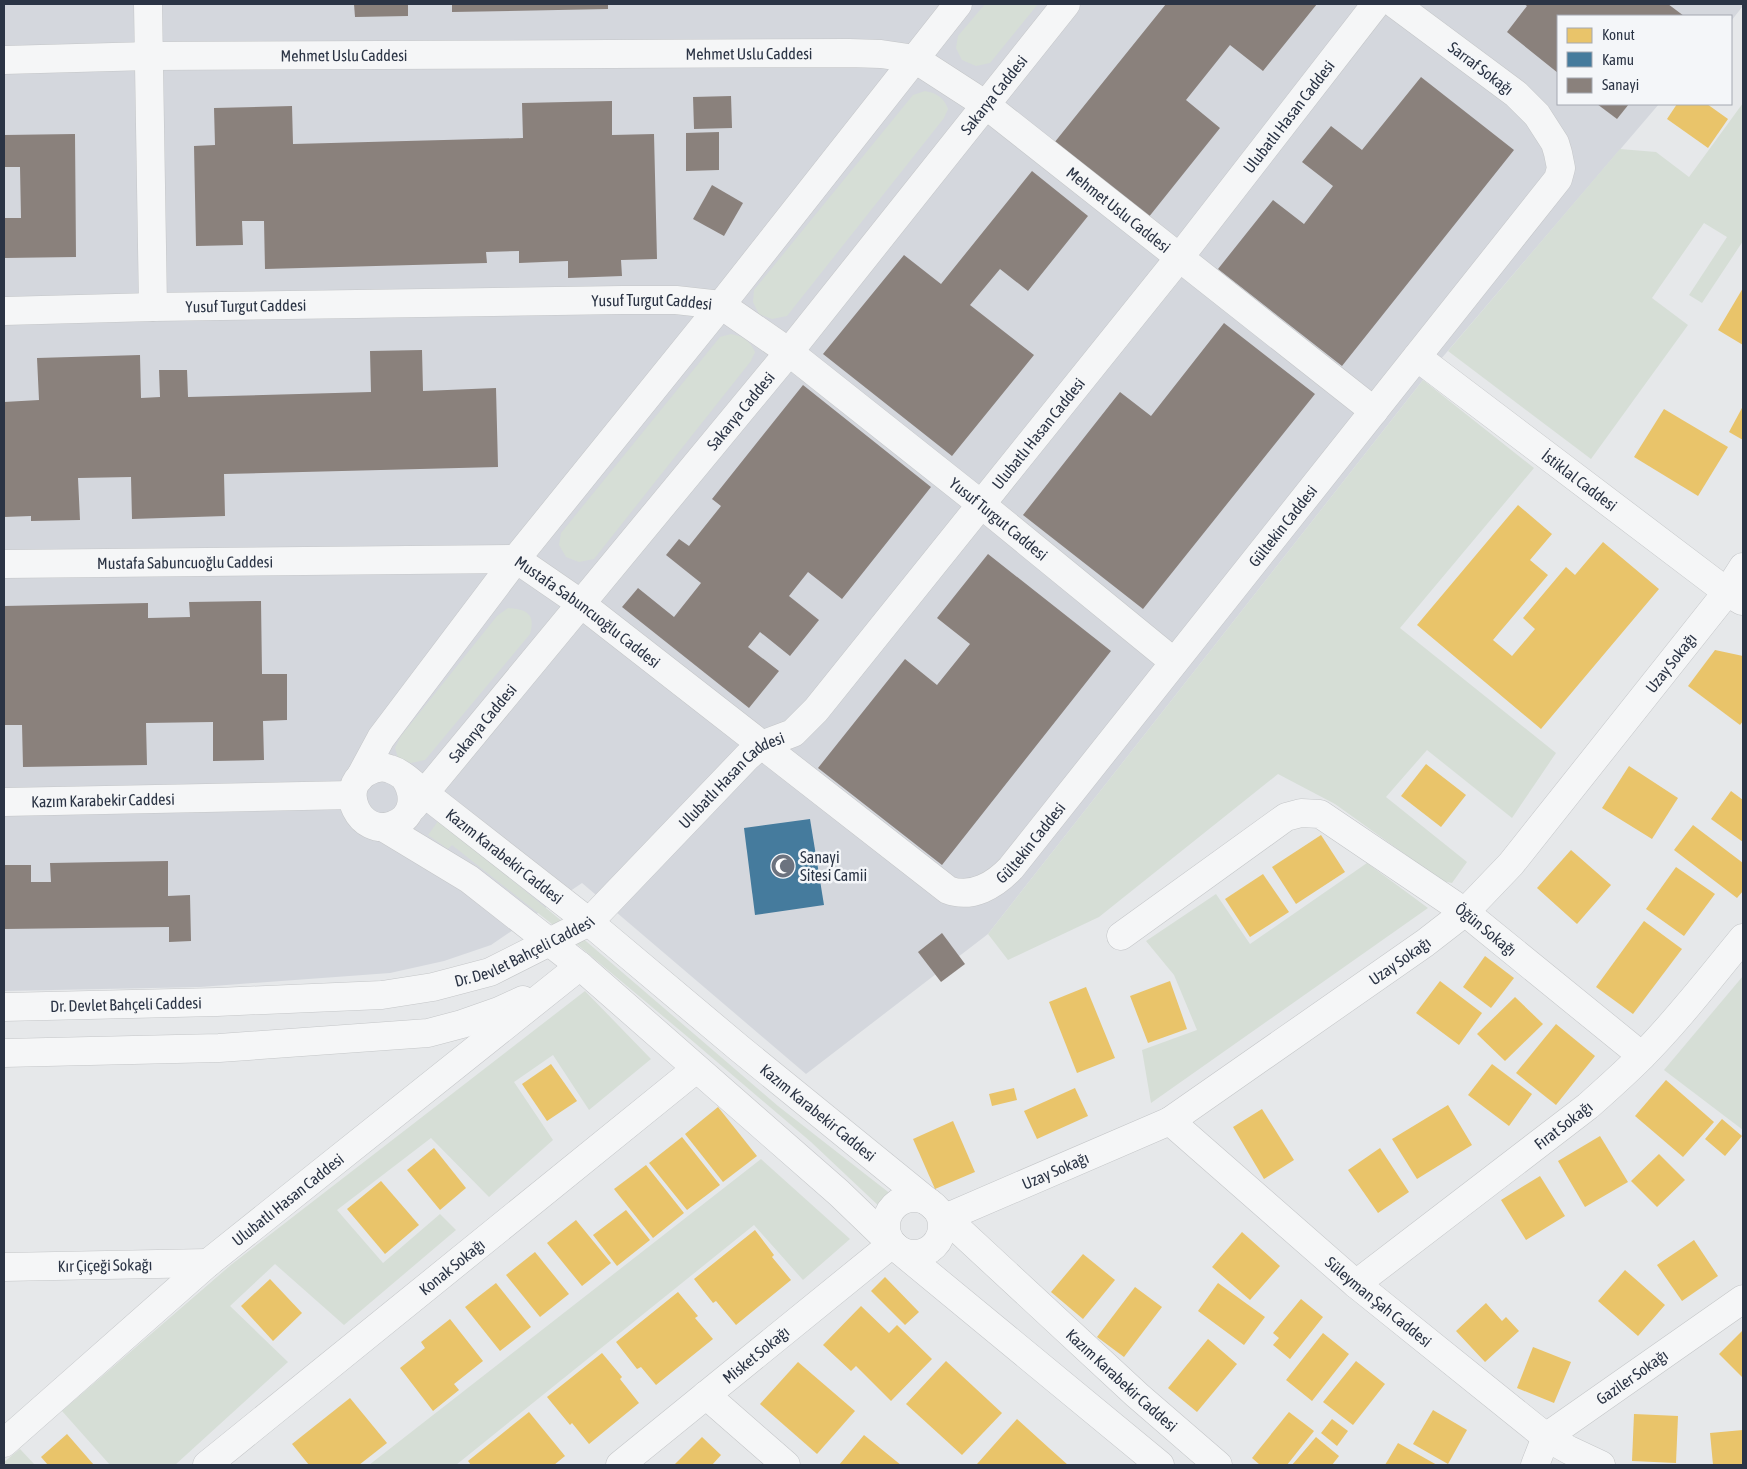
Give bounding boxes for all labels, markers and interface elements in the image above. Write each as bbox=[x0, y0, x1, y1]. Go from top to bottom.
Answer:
legend bbox=[1557, 15, 1732, 105]
text: Konut bbox=[1602, 26, 1635, 43]
street label: Sarraf Sokağı bbox=[1444, 38, 1517, 99]
street label: Mehmet Uslu Caddesi bbox=[685, 44, 813, 63]
street label: Mehmet Uslu Caddesi bbox=[280, 46, 408, 64]
text: Kamu bbox=[1602, 51, 1634, 68]
street label: Sakarya Caddesi bbox=[957, 52, 1031, 138]
street label: Ulubatlı Hasan Caddesi bbox=[1239, 57, 1338, 176]
text: Sanayi bbox=[1602, 76, 1639, 93]
street label: Mehmet Uslu Caddesi bbox=[1063, 163, 1174, 256]
street label: Yusuf Turgut Caddesi bbox=[591, 291, 713, 313]
street label: Yusuf Turgut Caddesi bbox=[185, 296, 307, 316]
street label: Sakarya Caddesi bbox=[703, 368, 778, 454]
street label: Ulubatlı Hasan Caddesi bbox=[988, 374, 1088, 493]
street label: İstiklal Caddesi bbox=[1538, 446, 1621, 515]
street label: Yusuf Turgut Caddesi bbox=[946, 474, 1051, 564]
street label: Gültekin Caddesi bbox=[1245, 482, 1320, 570]
street label: Mustafa Sabuncuoğlu Caddesi bbox=[97, 552, 273, 572]
street label: Mustafa Sabuncuoğlu Caddesi bbox=[512, 552, 664, 671]
street label: Uzay Sokağı bbox=[1642, 629, 1700, 696]
street label: Sakarya Caddesi bbox=[445, 680, 520, 766]
street label: Ulubatlı Hasan Caddesi bbox=[675, 728, 787, 832]
street label: Kazım Karabekir Caddesi bbox=[31, 790, 175, 810]
street label: Gültekin Caddesi bbox=[992, 799, 1069, 887]
street label: Kazım Karabekir Caddesi bbox=[443, 805, 567, 907]
place label: Sanayi Sitesi Camii bbox=[800, 848, 867, 884]
mosque icon: Sanayi Sitesi Camii bbox=[770, 853, 796, 879]
street label: Öğün Sokağı bbox=[1452, 899, 1520, 959]
street label: Dr. Devlet Bahçeli Caddesi bbox=[452, 913, 598, 990]
street label: Uzay Sokağı bbox=[1365, 933, 1434, 988]
street label: Dr. Devlet Bahçeli Caddesi bbox=[50, 993, 202, 1015]
street label: Kazım Karabekir Caddesi bbox=[757, 1060, 880, 1165]
street label: Fırat Sokağı bbox=[1531, 1098, 1596, 1153]
street label: Uzay Sokağı bbox=[1019, 1148, 1091, 1193]
street label: Ulubatlı Hasan Caddesi bbox=[228, 1149, 347, 1249]
street label: Konak Sokağı bbox=[415, 1235, 488, 1299]
street label: Süleyman Şah Caddesi bbox=[1322, 1253, 1435, 1350]
street label: Kır Çiçeği Sokağı bbox=[57, 1255, 152, 1276]
street label: Misket Sokağı bbox=[719, 1322, 793, 1387]
street label: Kazım Karabekir Caddesi bbox=[1063, 1325, 1181, 1435]
street label: Gaziler Sokağı bbox=[1593, 1346, 1671, 1408]

